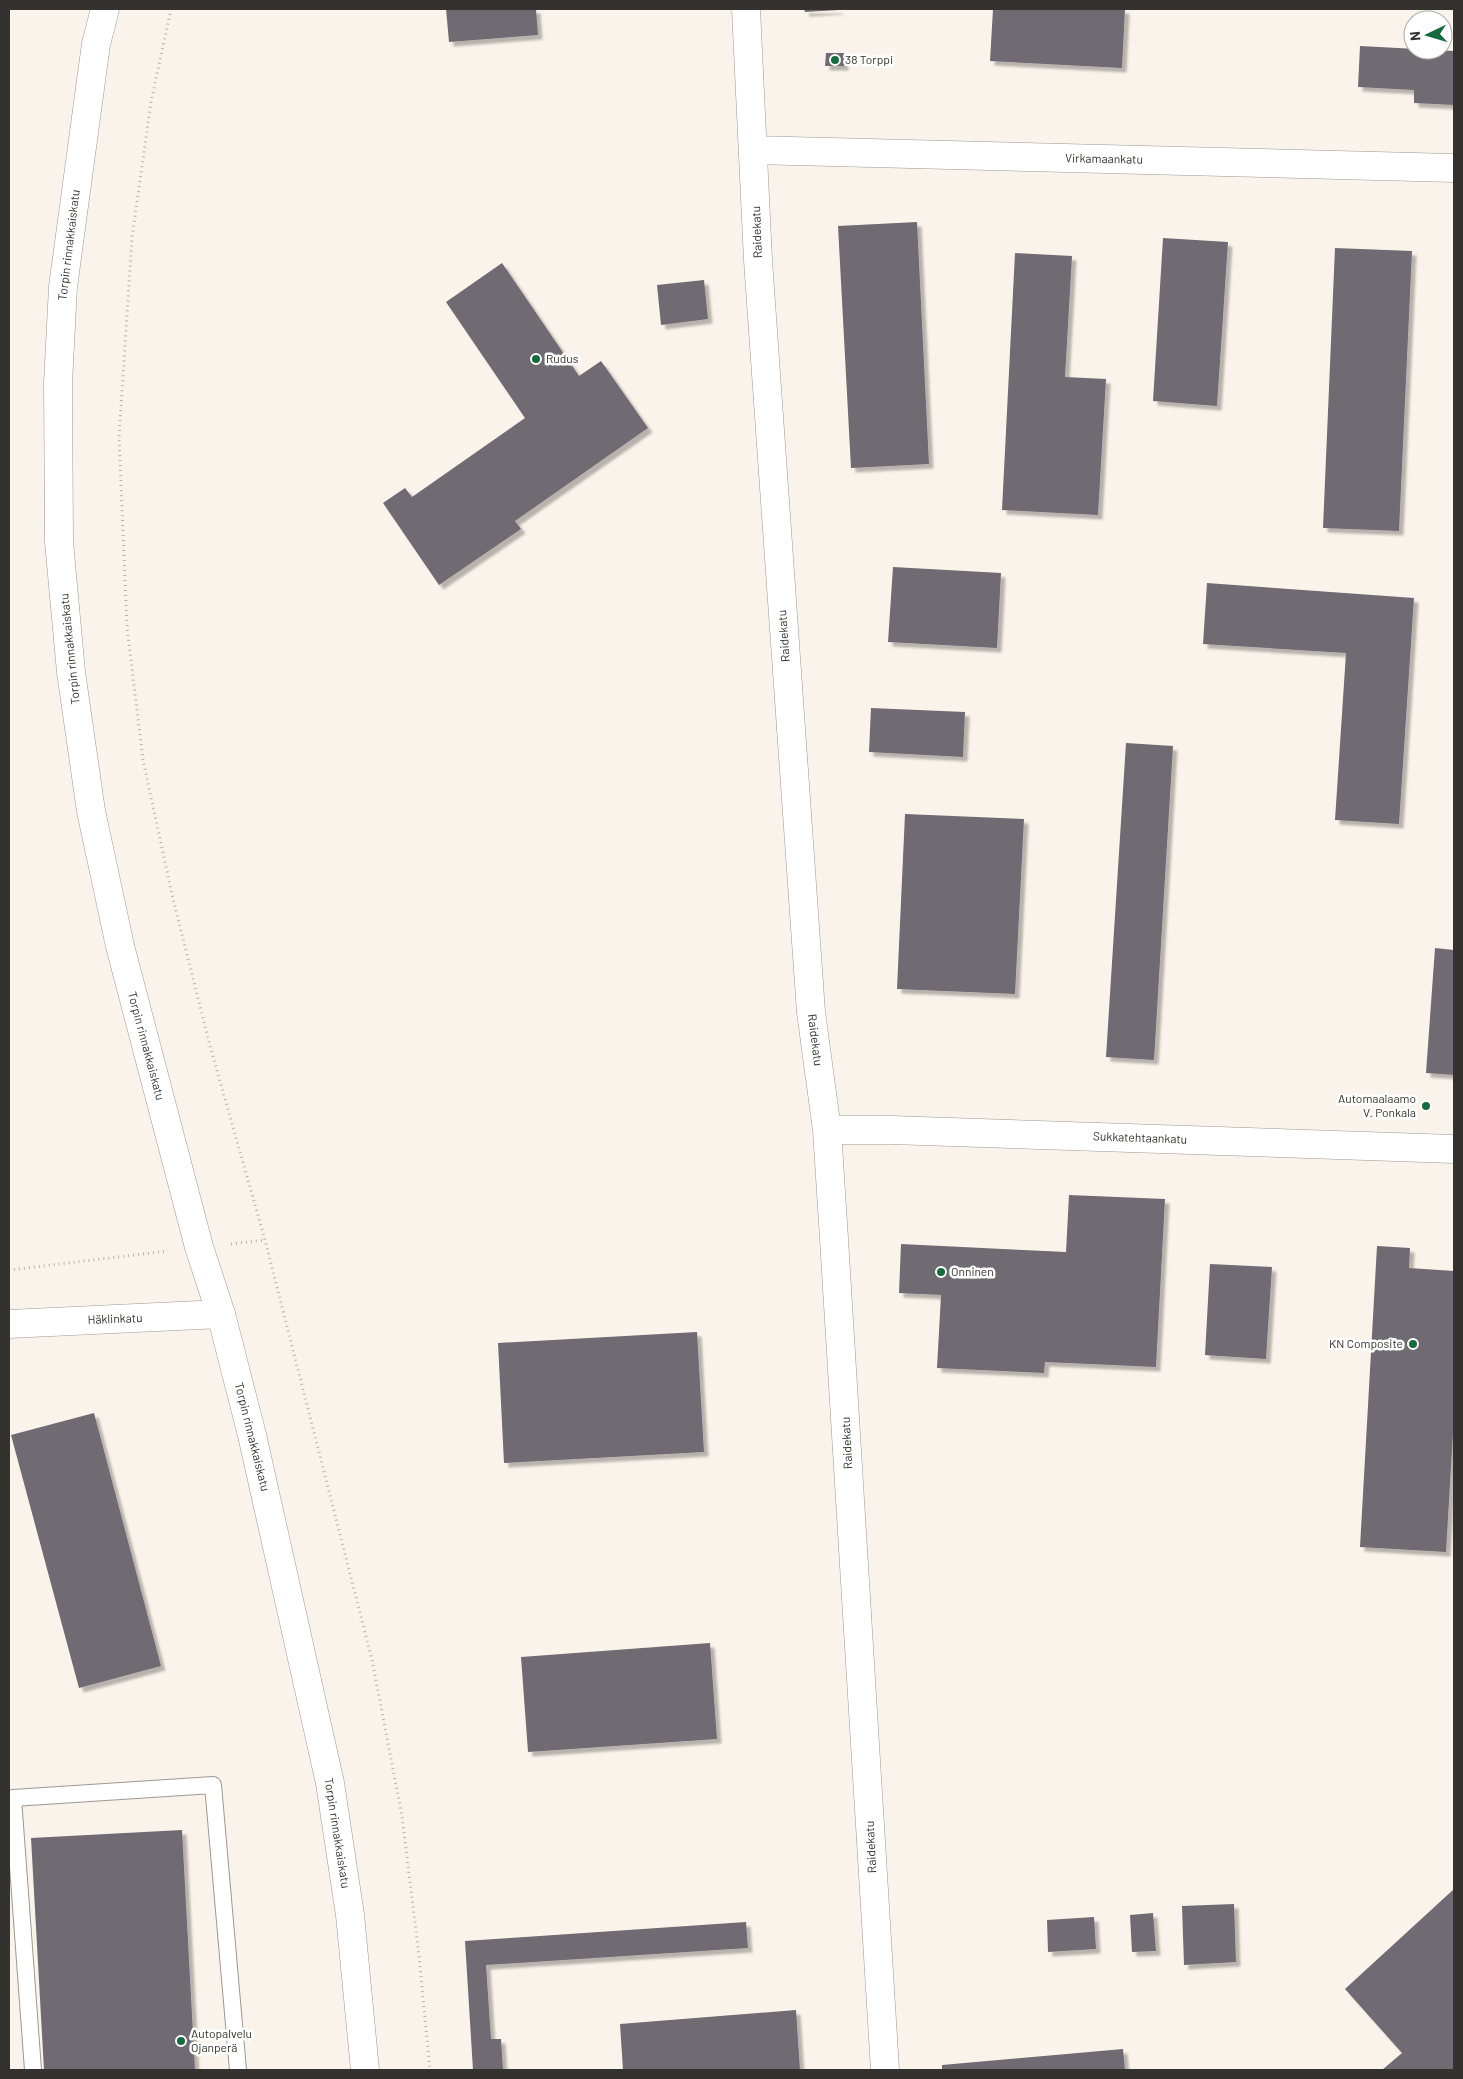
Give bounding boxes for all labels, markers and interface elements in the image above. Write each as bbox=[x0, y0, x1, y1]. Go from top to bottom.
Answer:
north arrow bbox=[1403, 10, 1453, 60]
text: N bbox=[1406, 31, 1423, 42]
place label: 38 Torppi bbox=[845, 52, 893, 66]
marker: 38 Torppi bbox=[829, 54, 841, 66]
street label: Virkamaankatu bbox=[1065, 150, 1143, 166]
street label: Torpin rinnakkaiskatu bbox=[54, 189, 82, 301]
street label: Raidekatu bbox=[748, 206, 764, 258]
place label: Rudus bbox=[546, 351, 579, 365]
marker: Rudus bbox=[530, 353, 542, 365]
street label: Torpin rinnakkaiskatu bbox=[56, 593, 82, 705]
street label: Raidekatu bbox=[774, 610, 792, 663]
street label: Torpin rinnakkaiskatu bbox=[126, 990, 168, 1101]
street label: Raidekatu bbox=[806, 1013, 826, 1067]
place label: Automaalaamo V. Ponkala bbox=[1338, 1091, 1416, 1119]
marker: Automaalaamo V. Ponkala bbox=[1420, 1100, 1432, 1112]
street label: Sukkatehtaankatu bbox=[1093, 1128, 1187, 1146]
place label: Onninen bbox=[951, 1264, 994, 1278]
marker: Onninen bbox=[935, 1266, 947, 1278]
street label: Häklinkatu bbox=[87, 1310, 143, 1326]
place label: KN Composite bbox=[1329, 1336, 1403, 1350]
marker: KN Composite bbox=[1407, 1338, 1419, 1350]
street label: Torpin rinnakkaiskatu bbox=[233, 1381, 273, 1493]
street label: Raidekatu bbox=[838, 1417, 854, 1470]
street label: Torpin rinnakkaiskatu bbox=[322, 1777, 354, 1889]
street label: Raidekatu bbox=[862, 1821, 878, 1874]
place label: Autopalvelu Ojanperä bbox=[191, 2026, 252, 2054]
marker: Autopalvelu Ojanperä bbox=[175, 2035, 187, 2047]

